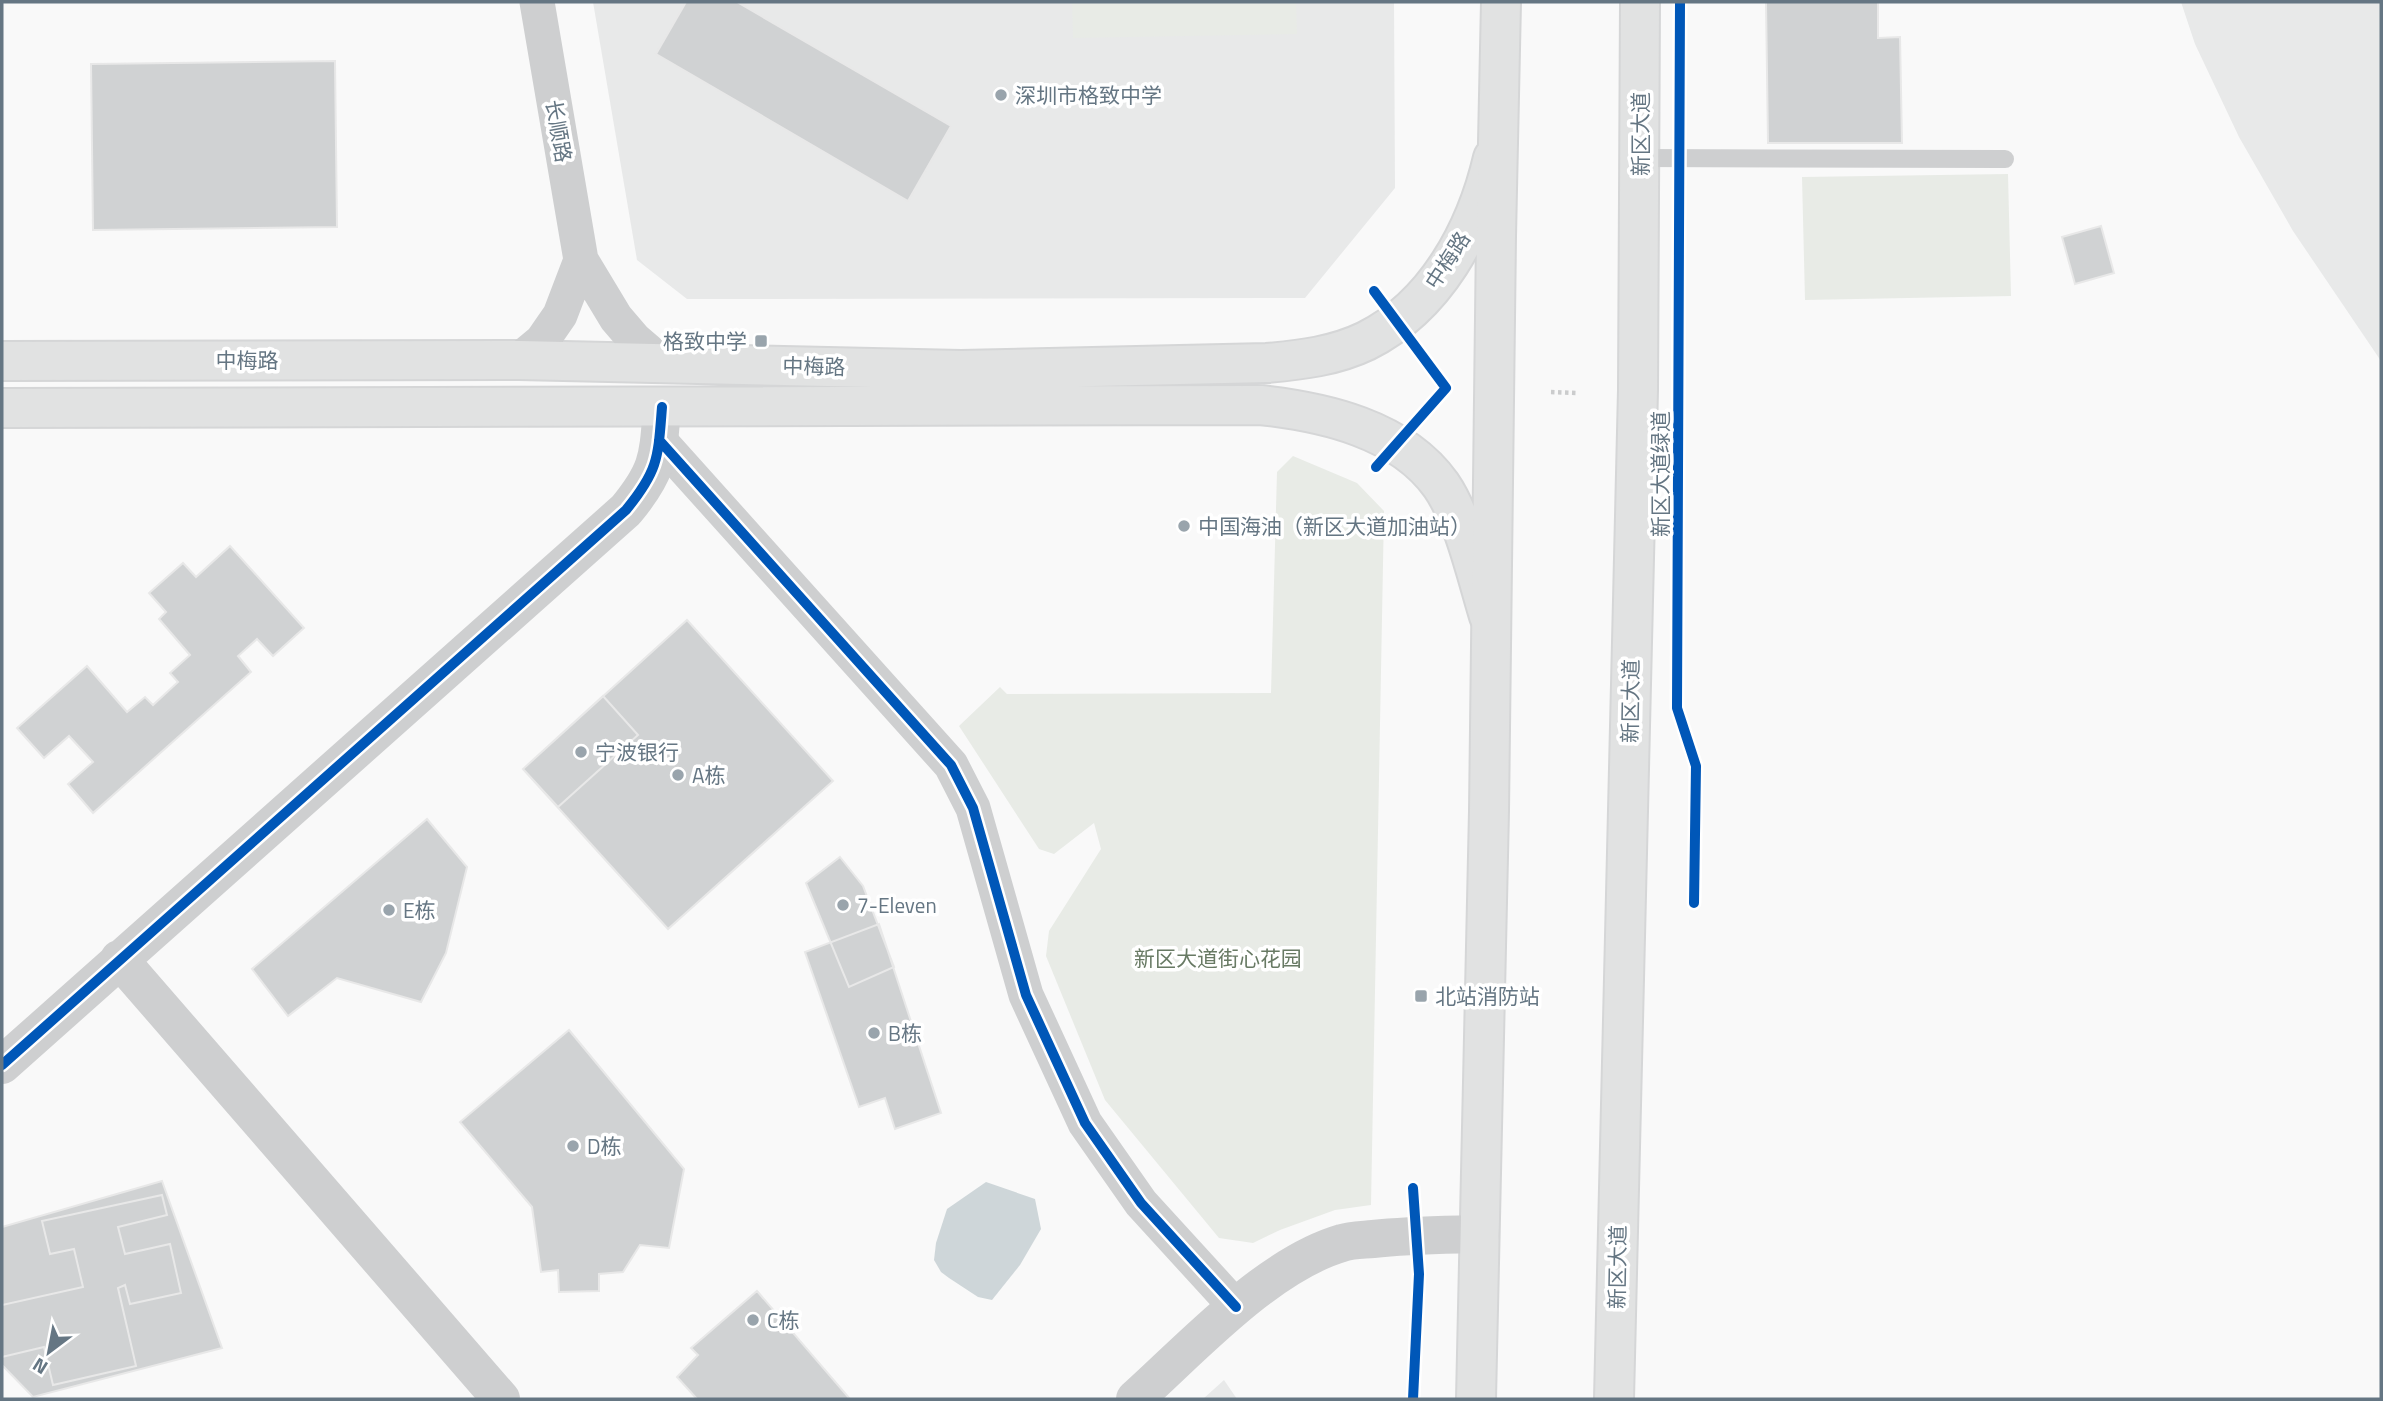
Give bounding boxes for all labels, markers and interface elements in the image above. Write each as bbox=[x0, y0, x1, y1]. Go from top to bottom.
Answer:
place label: 深圳市格致中学 bbox=[1015, 79, 1162, 111]
marker: 深圳市格致中学 bbox=[993, 87, 1009, 103]
street label: 新区大道 bbox=[1624, 92, 1656, 176]
street label: 长顺路 bbox=[538, 97, 580, 165]
street label: 中梅路 bbox=[1416, 225, 1478, 295]
place label: 格致中学 bbox=[663, 325, 747, 357]
marker: 格致中学 bbox=[753, 333, 769, 349]
street label: 中梅路 bbox=[216, 344, 279, 376]
street label: 中梅路 bbox=[782, 349, 846, 383]
street label: 新区大道绿道 bbox=[1644, 411, 1676, 537]
place label: 中国海油（新区大道加油站） bbox=[1198, 510, 1471, 542]
marker: 中国海油（新区大道加油站） bbox=[1176, 518, 1192, 534]
street label: 新区大道 bbox=[1613, 659, 1647, 743]
place label: 宁波银行 bbox=[595, 736, 679, 768]
marker: 宁波银行 bbox=[573, 744, 589, 760]
place label: A栋 bbox=[692, 759, 726, 791]
marker: A栋 bbox=[670, 767, 686, 783]
place label: 7-Eleven bbox=[857, 889, 937, 921]
place label: E栋 bbox=[403, 894, 436, 926]
marker: 7-Eleven bbox=[835, 897, 851, 913]
marker: E栋 bbox=[381, 902, 397, 918]
park label: 新区大道街心花园 bbox=[1134, 942, 1302, 974]
place label: 北站消防站 bbox=[1435, 980, 1540, 1012]
marker: 北站消防站 bbox=[1413, 988, 1429, 1004]
place label: B栋 bbox=[888, 1017, 922, 1049]
marker: B栋 bbox=[866, 1025, 882, 1041]
place label: D栋 bbox=[587, 1130, 622, 1162]
marker: D栋 bbox=[565, 1138, 581, 1154]
street label: 新区大道 bbox=[1600, 1225, 1634, 1309]
place label: C栋 bbox=[767, 1304, 799, 1336]
marker: C栋 bbox=[745, 1312, 761, 1328]
north arrow bbox=[14, 1317, 84, 1387]
text: N bbox=[26, 1351, 53, 1383]

